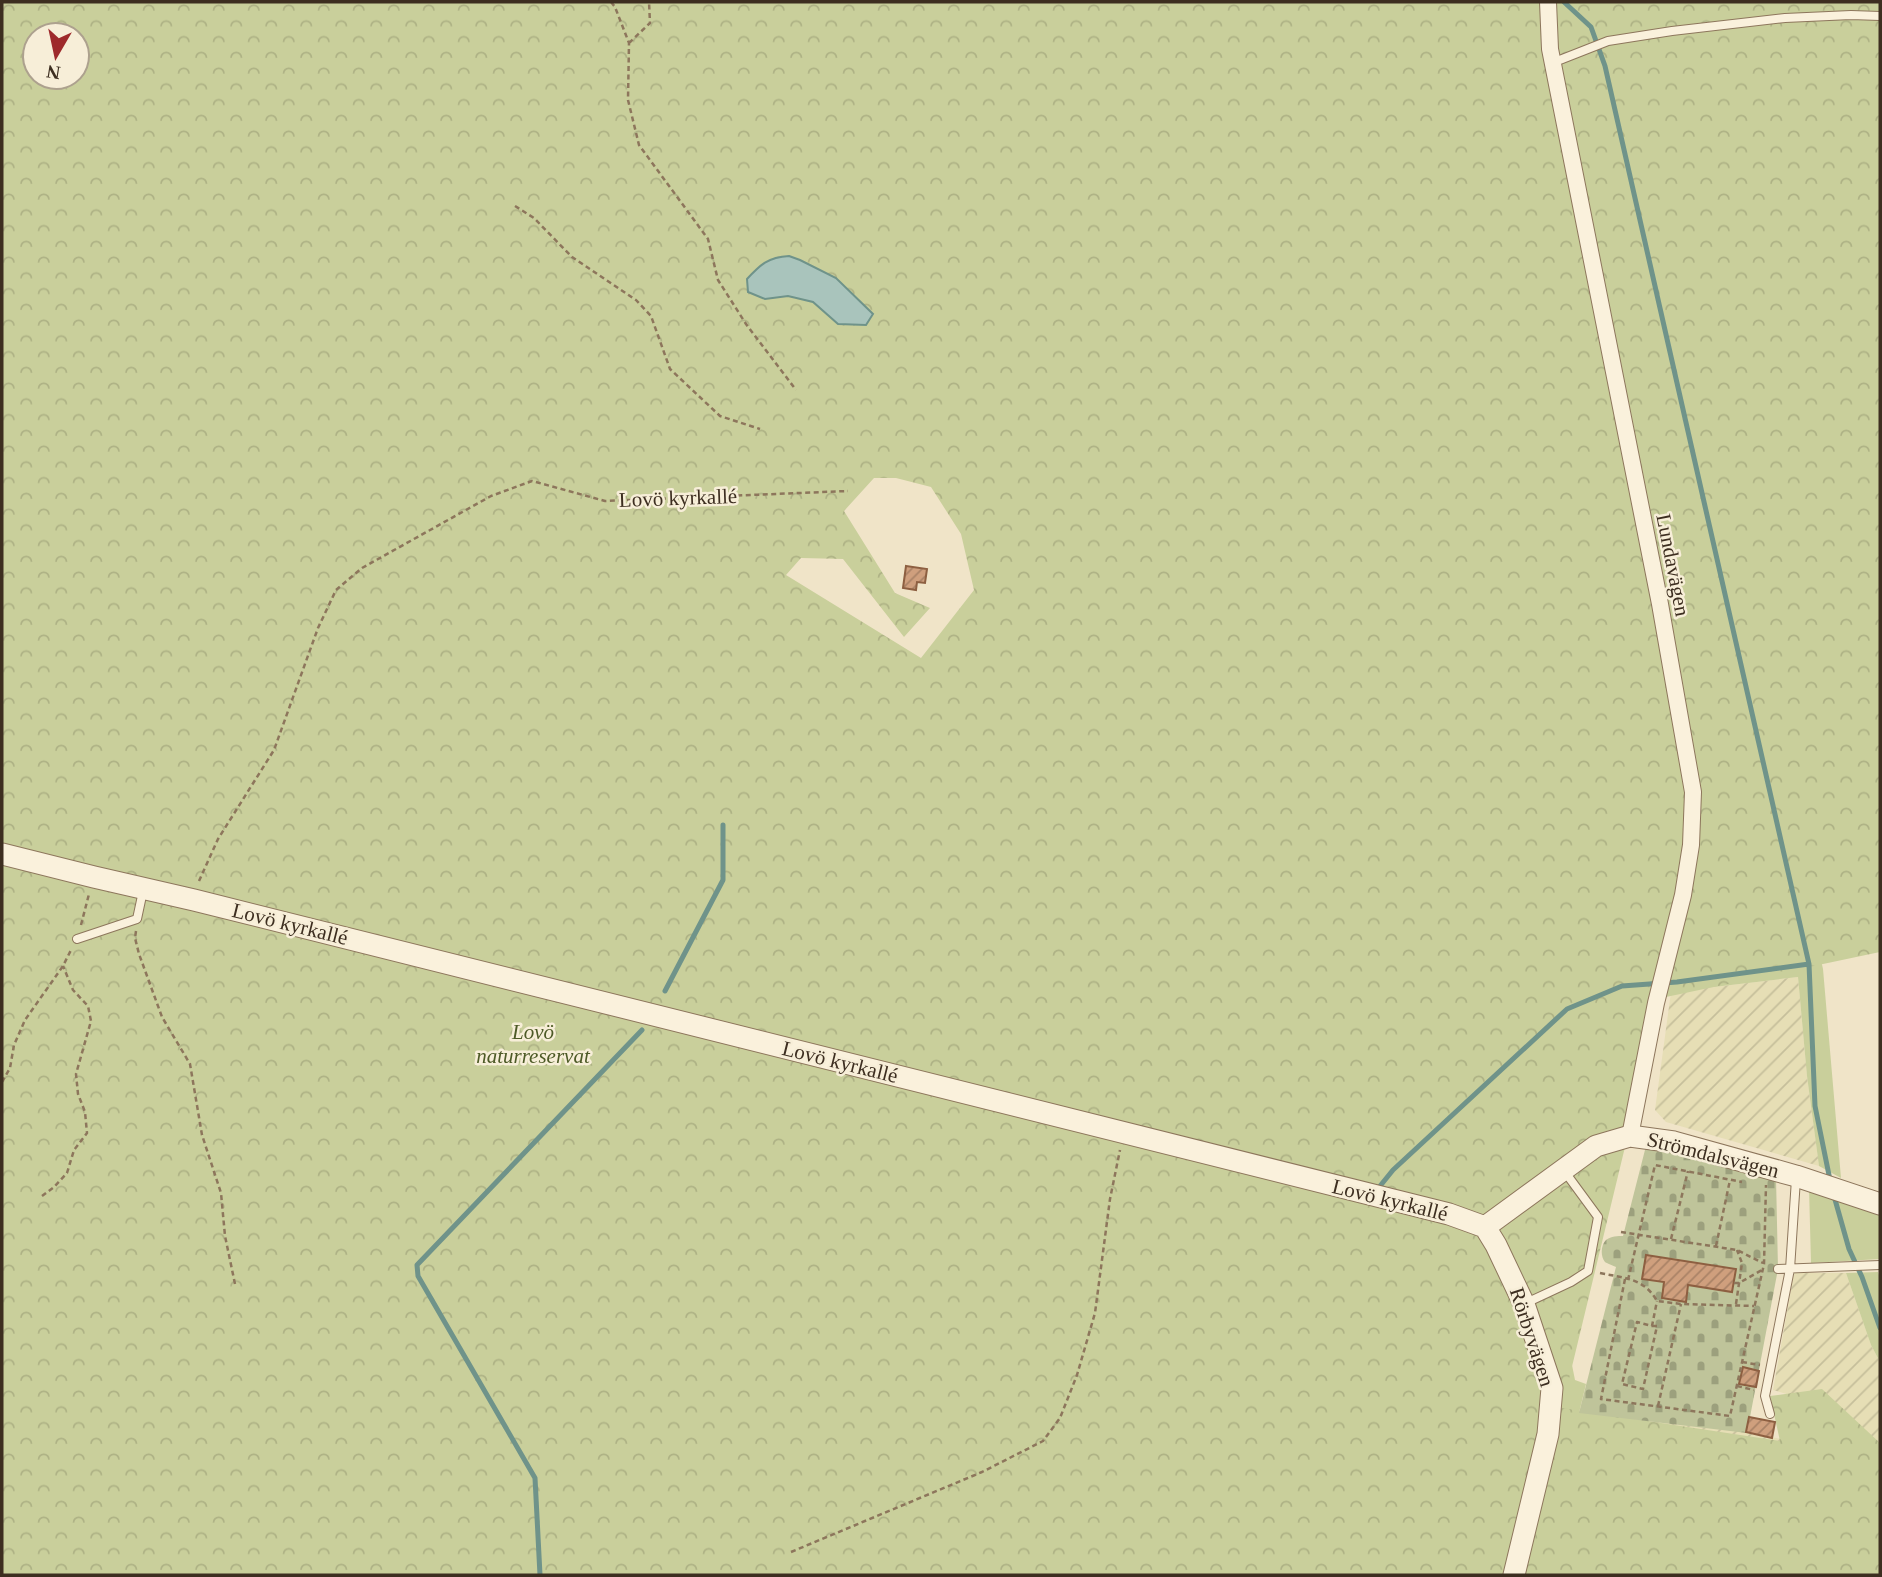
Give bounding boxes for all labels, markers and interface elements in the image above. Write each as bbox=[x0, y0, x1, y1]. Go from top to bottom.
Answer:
north arrow bbox=[21, 21, 91, 91]
text: N bbox=[45, 61, 62, 84]
street label: Lovö kyrkallé bbox=[618, 484, 738, 512]
street label: Lundavägen bbox=[1651, 512, 1695, 619]
street label: Lovö kyrkallé bbox=[230, 898, 350, 950]
park label: Lovö naturreservat bbox=[476, 1020, 591, 1068]
street label: Lovö kyrkallé bbox=[780, 1036, 900, 1088]
street label: Strömdalsvägen bbox=[1644, 1127, 1782, 1183]
street label: Lovö kyrkallé bbox=[1330, 1174, 1450, 1226]
street label: Rörbyvägen bbox=[1505, 1284, 1559, 1390]

